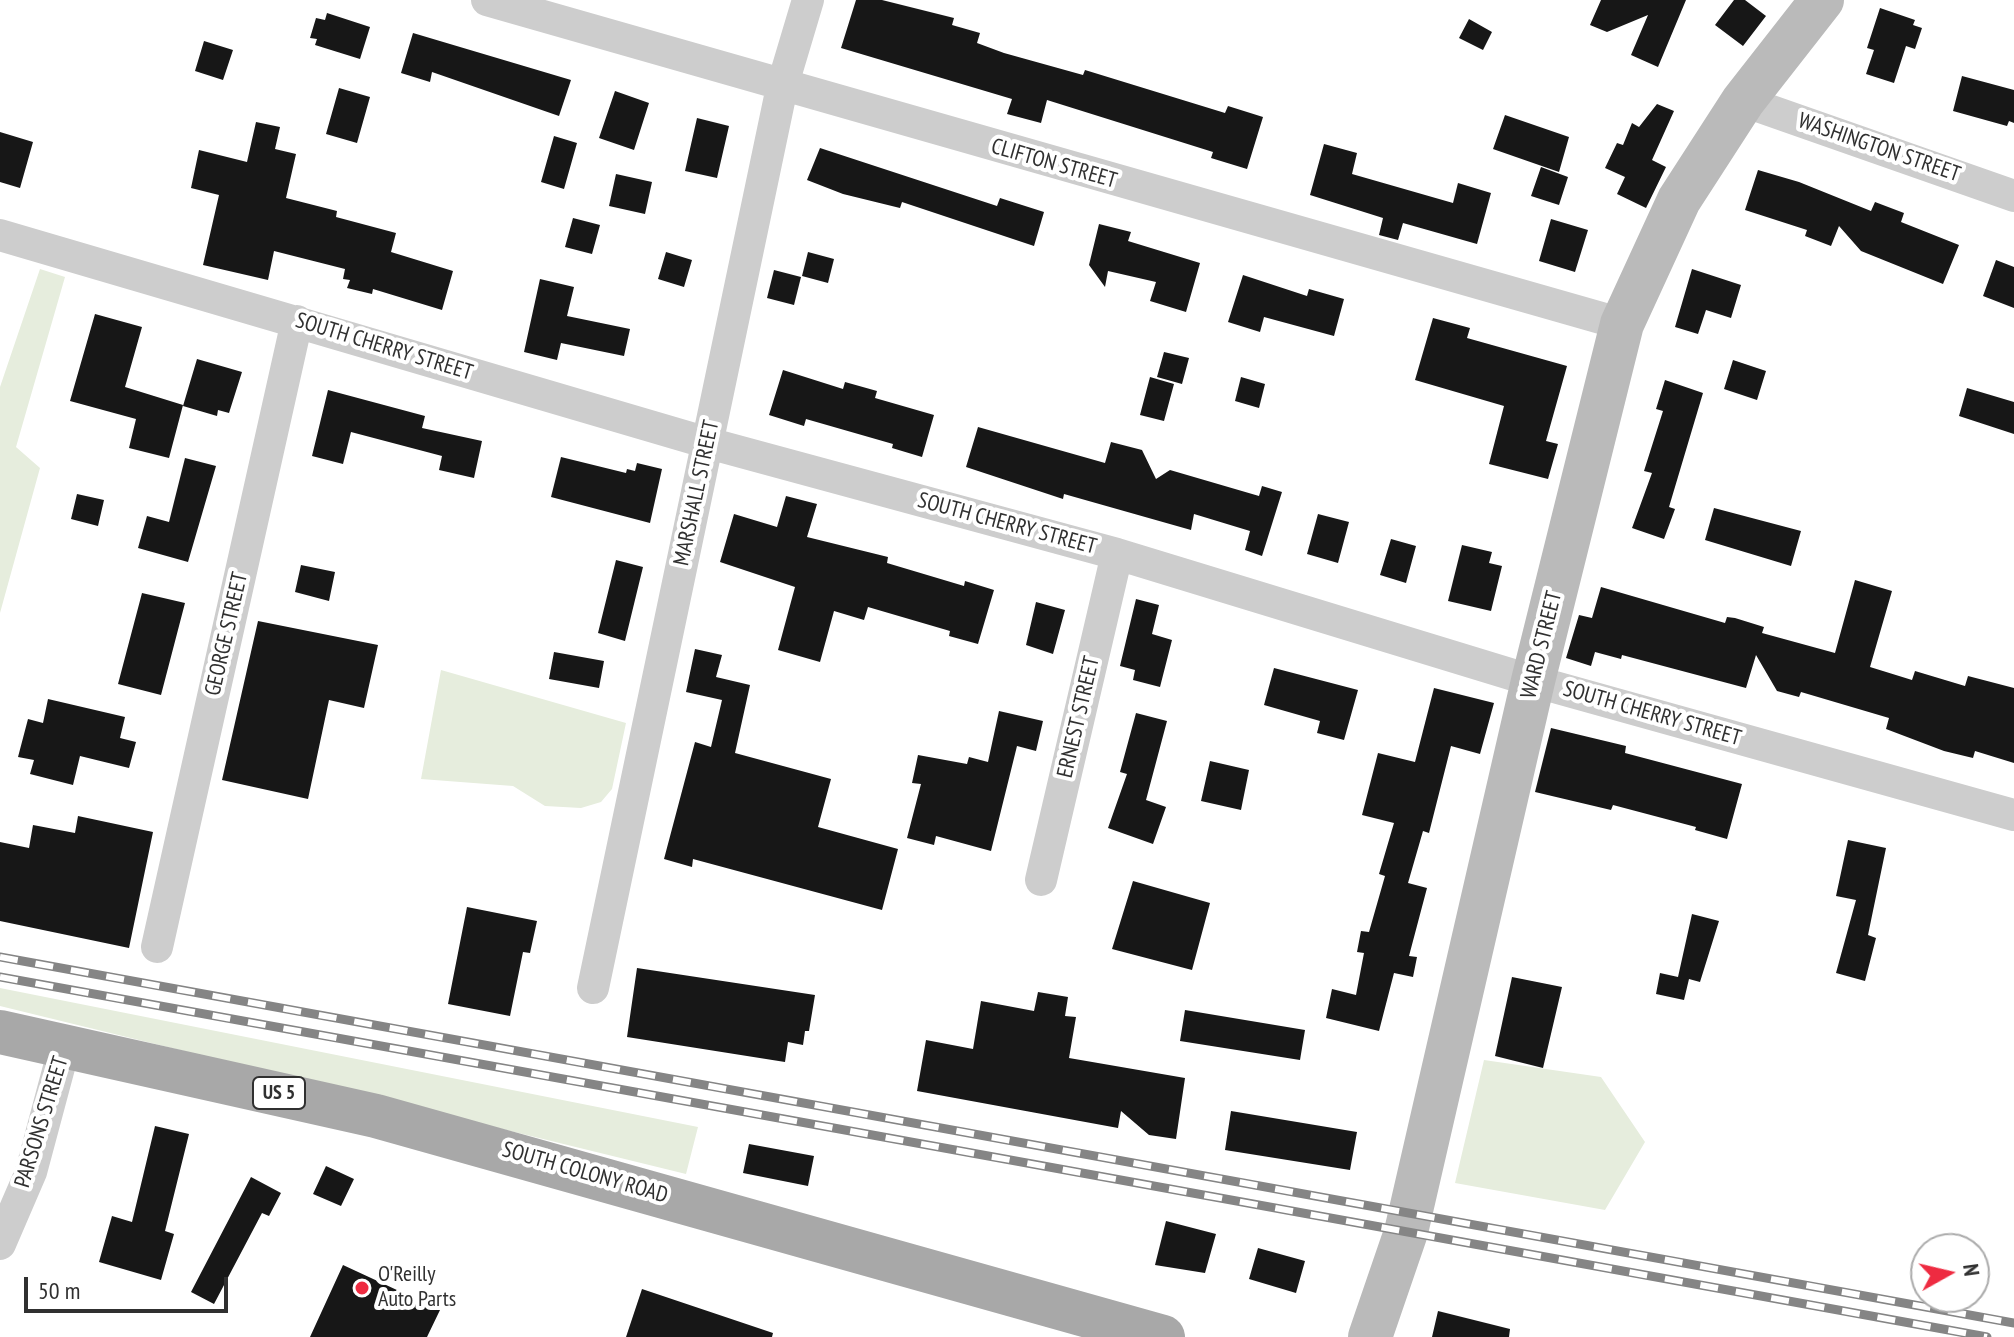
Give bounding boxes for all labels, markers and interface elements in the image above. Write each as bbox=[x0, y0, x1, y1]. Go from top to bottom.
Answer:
street label: WASHINGTON STREET bbox=[1794, 108, 1964, 188]
street label: CLIFTON STREET bbox=[988, 133, 1120, 195]
street label: SOUTH CHERRY STREET bbox=[292, 307, 476, 387]
street label: MARSHALL STREET bbox=[669, 418, 725, 568]
street label: SOUTH CHERRY STREET bbox=[915, 487, 1099, 561]
street label: GEORGE STREET bbox=[200, 570, 254, 698]
street label: WARD STREET bbox=[1516, 588, 1568, 702]
street label: ERNEST STREET bbox=[1052, 654, 1106, 780]
street label: SOUTH CHERRY STREET bbox=[1560, 676, 1744, 752]
street label: PARSONS STREET bbox=[10, 1053, 74, 1191]
road number: US 5 bbox=[253, 1077, 305, 1109]
street label: SOUTH COLONY ROAD bbox=[499, 1137, 671, 1209]
north arrow bbox=[1910, 1233, 1990, 1313]
scale bar bbox=[28, 1261, 232, 1311]
place label: O'Reilly Auto Parts bbox=[378, 1262, 456, 1314]
text: N bbox=[1957, 1262, 1986, 1278]
text: 50 m bbox=[38, 1275, 80, 1306]
marker: O'Reilly Auto Parts bbox=[353, 1279, 371, 1297]

